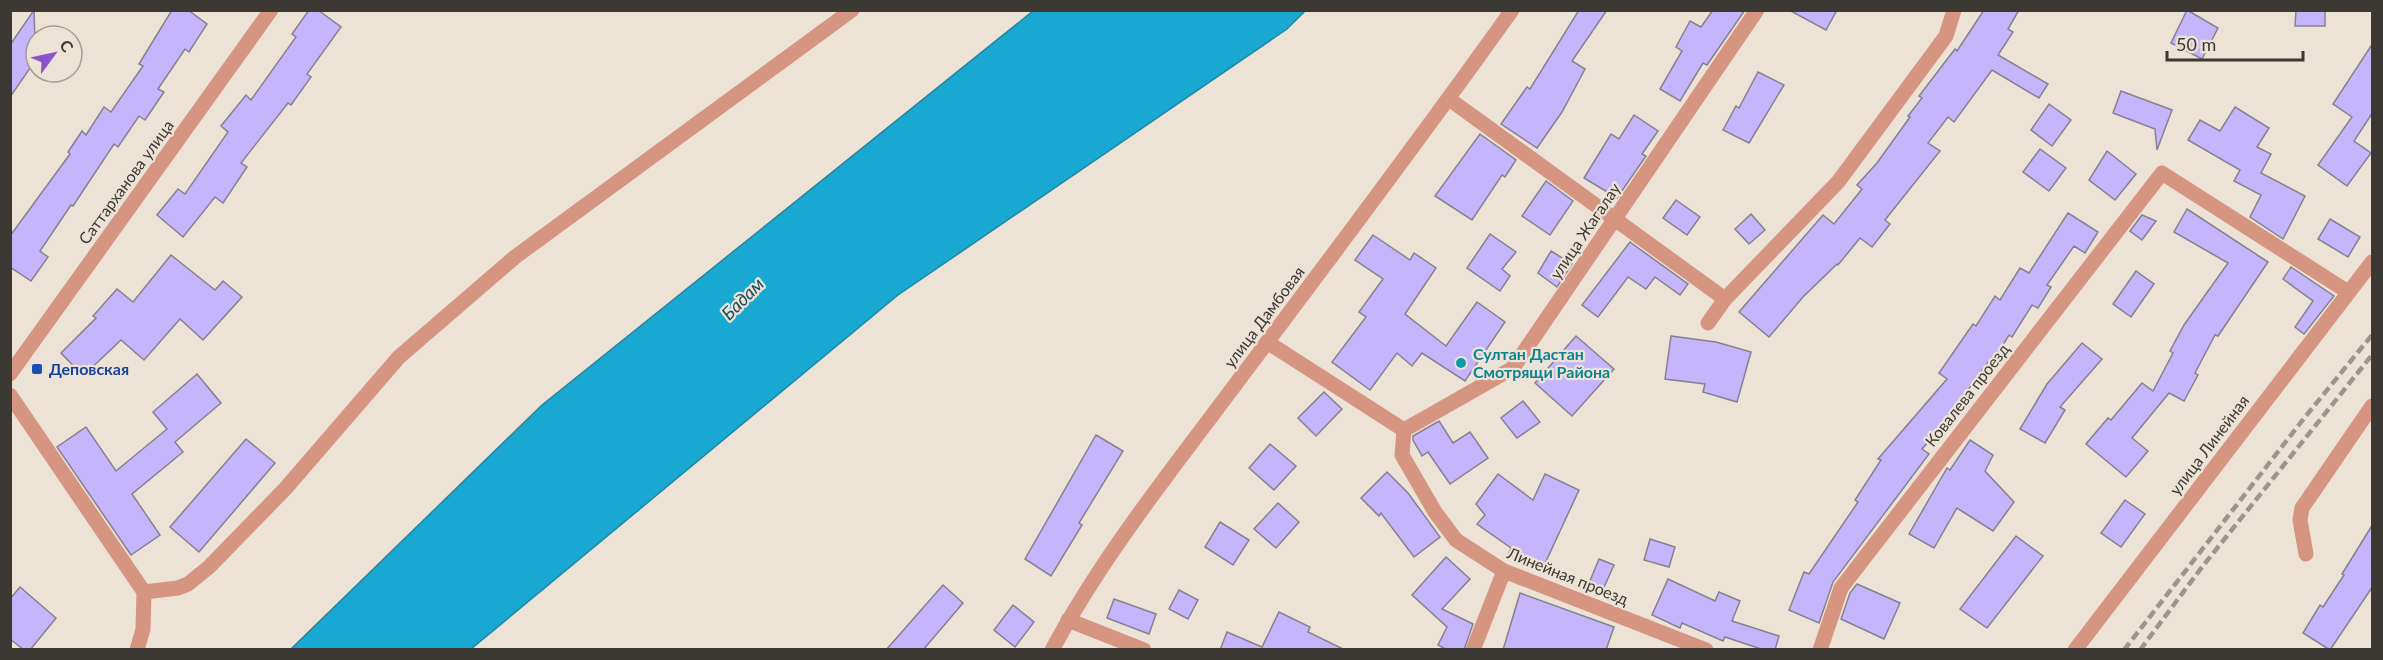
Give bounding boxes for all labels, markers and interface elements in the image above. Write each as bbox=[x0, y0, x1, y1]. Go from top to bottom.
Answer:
north arrow bbox=[24, 24, 84, 84]
scale bar bbox=[2167, 24, 2304, 62]
text: 50 m bbox=[2176, 33, 2216, 55]
text: С bbox=[56, 36, 78, 56]
street label: Саттарханова улица bbox=[74, 116, 177, 247]
street label: улица Жагалау bbox=[1545, 178, 1624, 282]
street label: улица Дамбовая bbox=[1219, 262, 1308, 371]
water label: Бадам bbox=[717, 273, 768, 324]
street label: Ковалева проезд bbox=[1921, 339, 2013, 450]
place label: Султан Дастан Смотрящи Района bbox=[1473, 344, 1610, 381]
marker: Султан Дастан Смотрящи Района bbox=[1454, 356, 1468, 370]
place label: Деповская bbox=[49, 359, 129, 378]
marker: Деповская bbox=[30, 362, 44, 376]
street label: улица Линейная bbox=[2165, 391, 2252, 498]
street label: Линейная проезд bbox=[1504, 542, 1632, 609]

